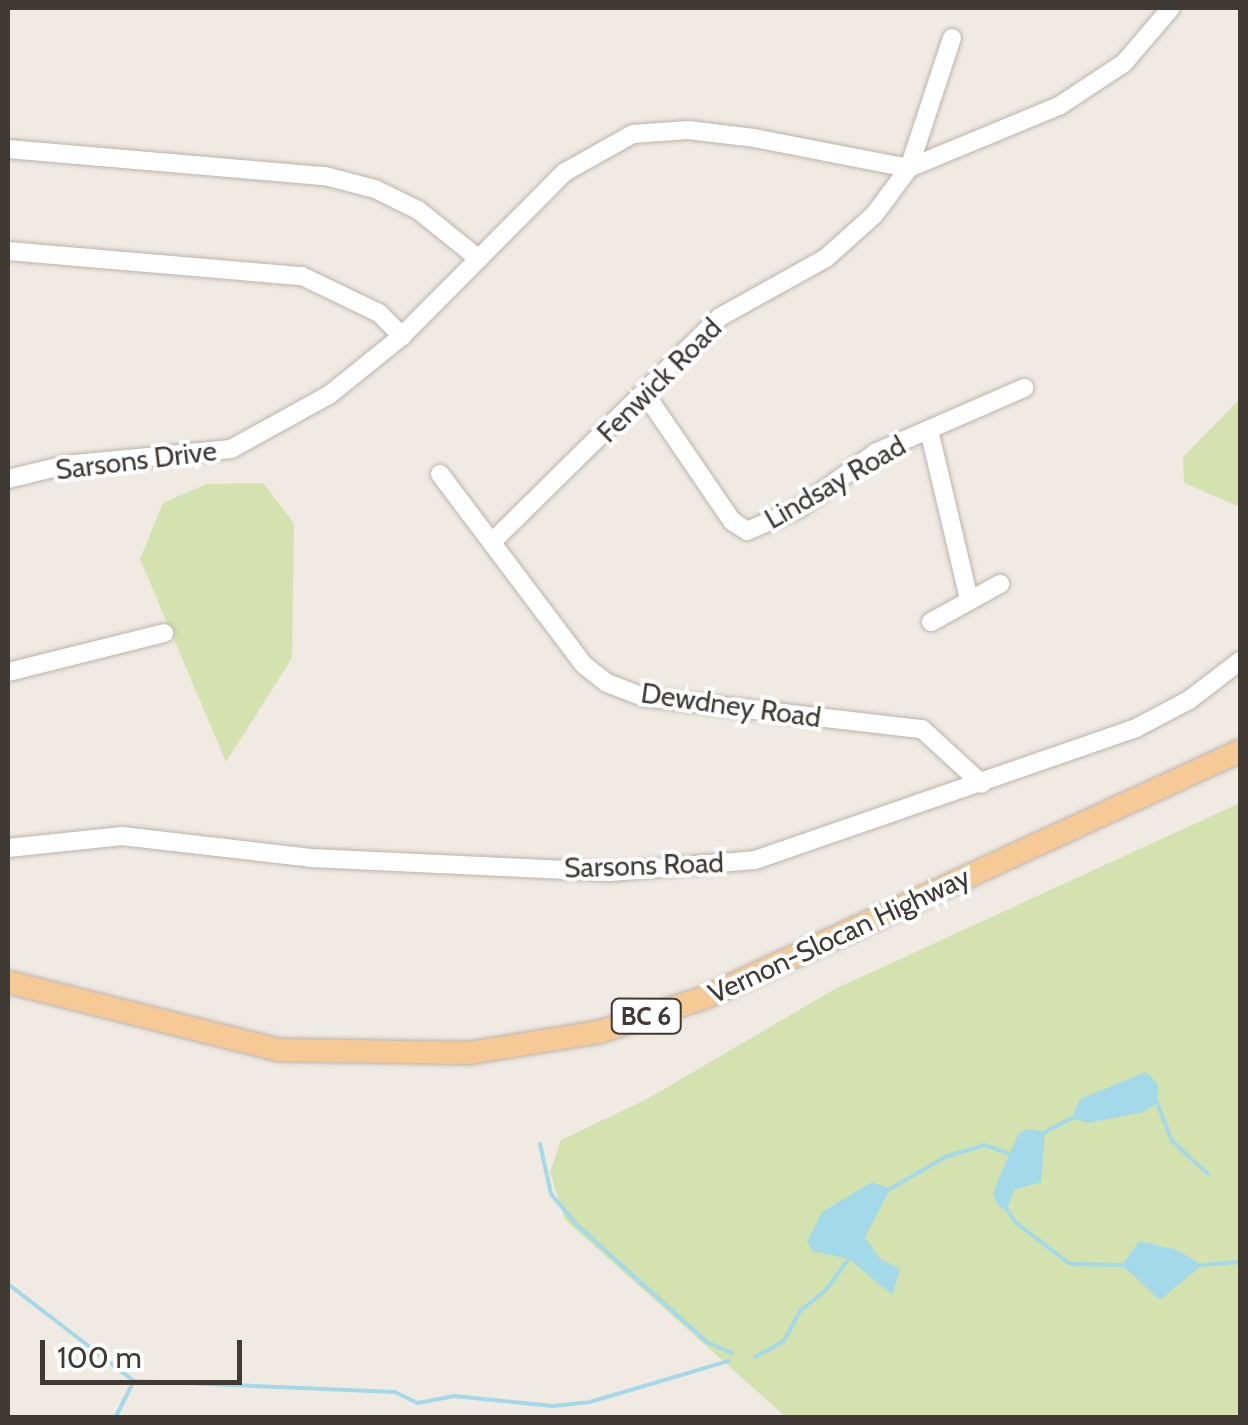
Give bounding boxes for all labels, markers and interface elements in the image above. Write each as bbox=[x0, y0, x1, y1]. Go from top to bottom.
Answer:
street label: Fenwick Road bbox=[590, 311, 728, 449]
street label: Lindsay Road bbox=[759, 428, 911, 536]
street label: Sarsons Drive bbox=[54, 433, 218, 487]
street label: Dewdney Road bbox=[639, 676, 823, 734]
street label: Sarsons Road bbox=[564, 845, 724, 885]
street label: Vernon-Slocan Highway bbox=[703, 860, 975, 1010]
road number: BC 6 bbox=[608, 996, 684, 1036]
scale bar bbox=[45, 1320, 248, 1382]
text: 100 m bbox=[57, 1339, 142, 1376]

